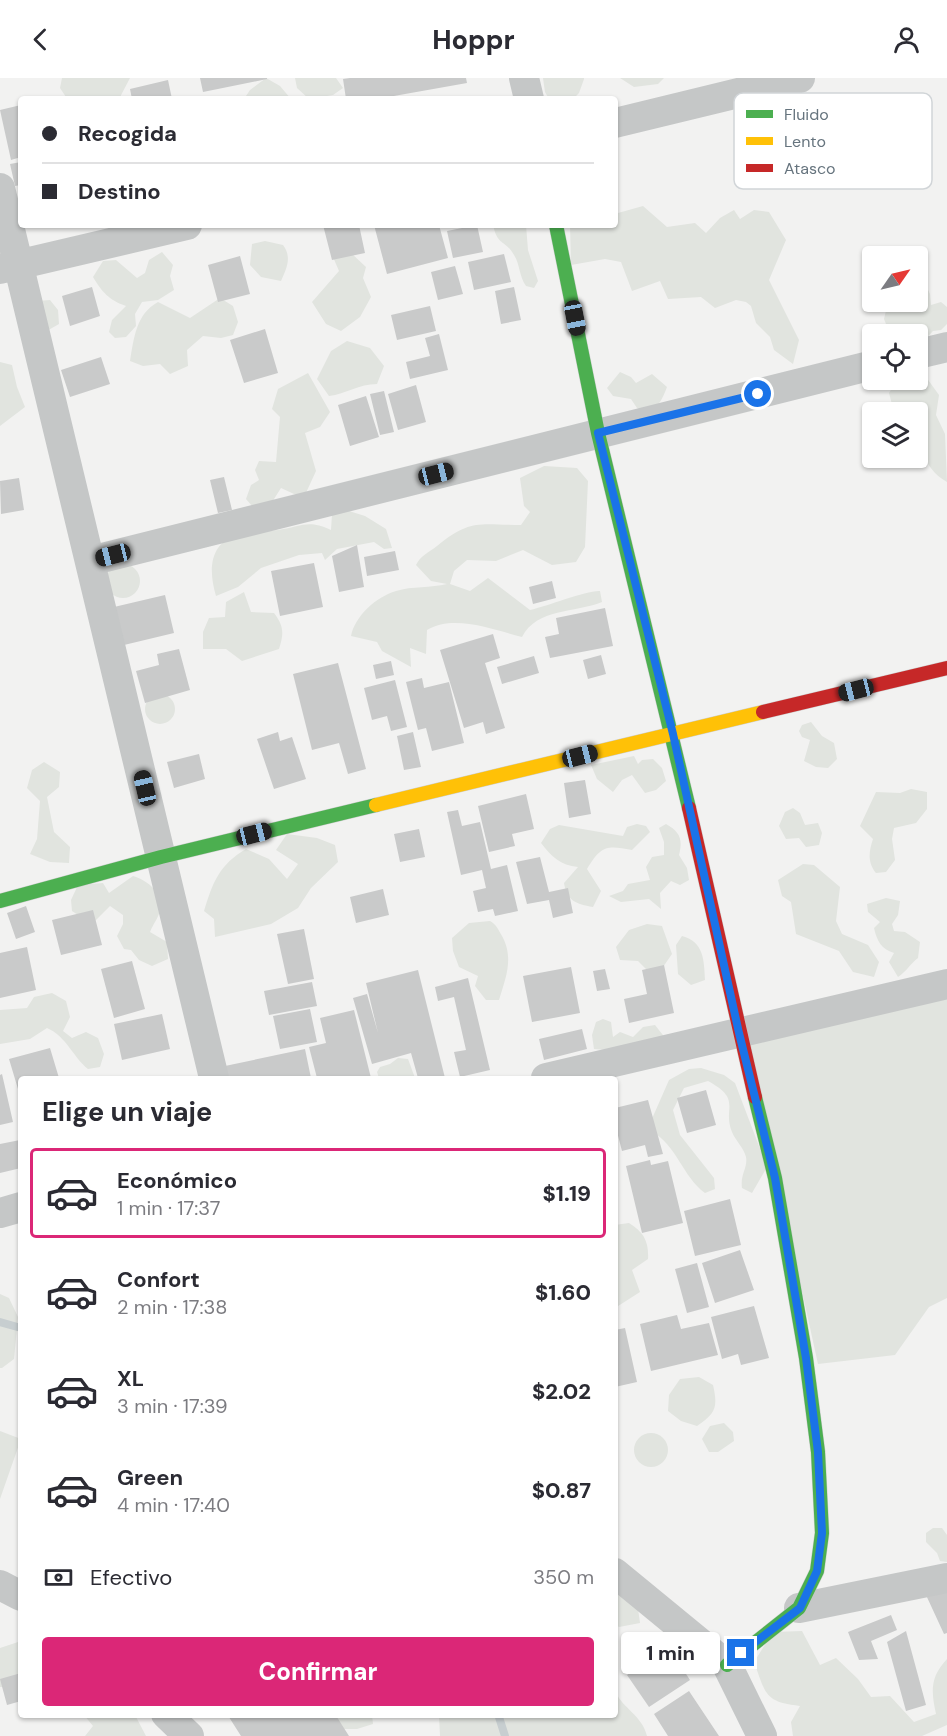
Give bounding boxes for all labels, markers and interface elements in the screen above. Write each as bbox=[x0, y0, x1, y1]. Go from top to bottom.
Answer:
text: Hoppr bbox=[432, 22, 515, 57]
icon: back bbox=[24, 23, 57, 56]
icon: person bbox=[890, 23, 923, 56]
legend bbox=[734, 93, 932, 189]
text: Fluido bbox=[784, 104, 829, 125]
text: Recogida bbox=[78, 119, 177, 148]
text: Lento bbox=[784, 131, 826, 152]
text: Atasco bbox=[784, 158, 836, 179]
text: Destino bbox=[78, 177, 161, 206]
north arrow bbox=[862, 246, 928, 312]
map controls bbox=[862, 246, 928, 468]
car bbox=[563, 299, 587, 337]
button: locate bbox=[862, 324, 928, 390]
route start bbox=[744, 380, 771, 407]
button: layers bbox=[862, 402, 928, 468]
car bbox=[416, 461, 456, 487]
car bbox=[93, 542, 133, 568]
car bbox=[836, 677, 876, 703]
car bbox=[560, 743, 600, 769]
car bbox=[132, 768, 158, 808]
car bbox=[234, 821, 274, 847]
text: Elige un viaje bbox=[42, 1094, 212, 1129]
icon: car bbox=[45, 1166, 99, 1220]
text: Económico bbox=[117, 1166, 237, 1195]
text: $1.19 bbox=[543, 1179, 591, 1208]
text: 1 min · 17:37 bbox=[117, 1195, 220, 1221]
icon: car bbox=[45, 1265, 99, 1319]
text: Confort bbox=[117, 1265, 200, 1294]
text: $1.60 bbox=[535, 1278, 591, 1307]
text: 2 min · 17:38 bbox=[117, 1294, 227, 1320]
icon: car bbox=[45, 1364, 99, 1418]
text: XL bbox=[117, 1364, 144, 1393]
text: $2.02 bbox=[532, 1377, 591, 1406]
text: 3 min · 17:39 bbox=[117, 1393, 228, 1419]
icon: car bbox=[45, 1463, 99, 1517]
text: Green bbox=[117, 1463, 183, 1492]
text: $0.87 bbox=[532, 1476, 591, 1505]
text: 4 min · 17:40 bbox=[117, 1492, 230, 1518]
icon: cash bbox=[42, 1561, 75, 1594]
text: Efectivo bbox=[90, 1563, 172, 1592]
text: 350 m bbox=[533, 1564, 594, 1590]
callout: 1 min bbox=[621, 1632, 720, 1674]
button: Confirmar bbox=[42, 1637, 594, 1706]
route end bbox=[727, 1639, 754, 1666]
text: 1 min bbox=[646, 1640, 695, 1666]

